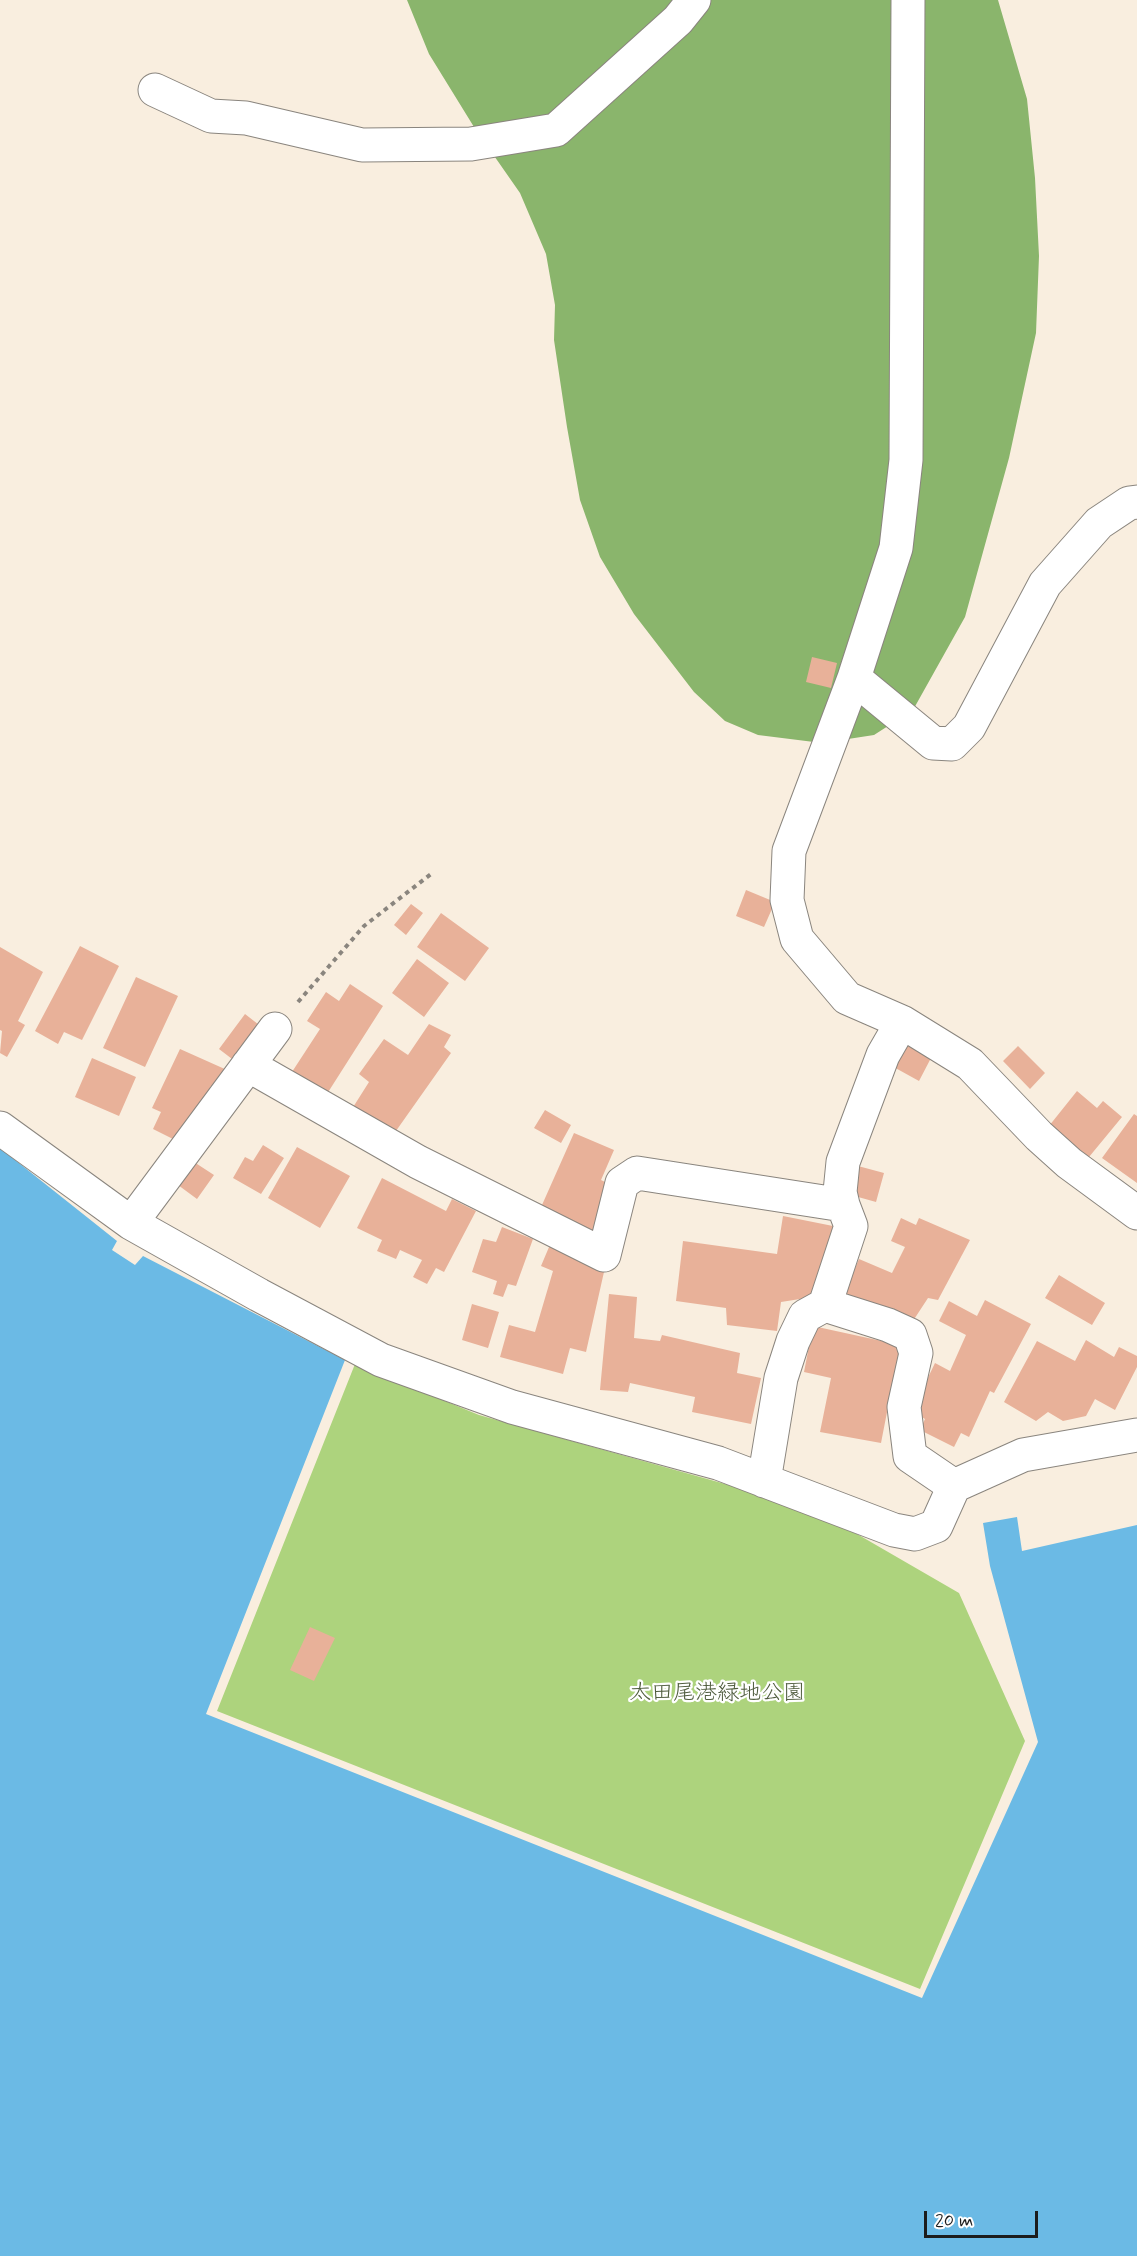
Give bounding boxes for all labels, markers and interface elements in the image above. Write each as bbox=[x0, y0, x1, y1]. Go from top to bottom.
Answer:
park label: 太田尾港緑地公園 bbox=[629, 1681, 805, 1707]
scale bar bbox=[927, 2199, 1041, 2237]
text: 20 m bbox=[935, 2209, 973, 2233]

